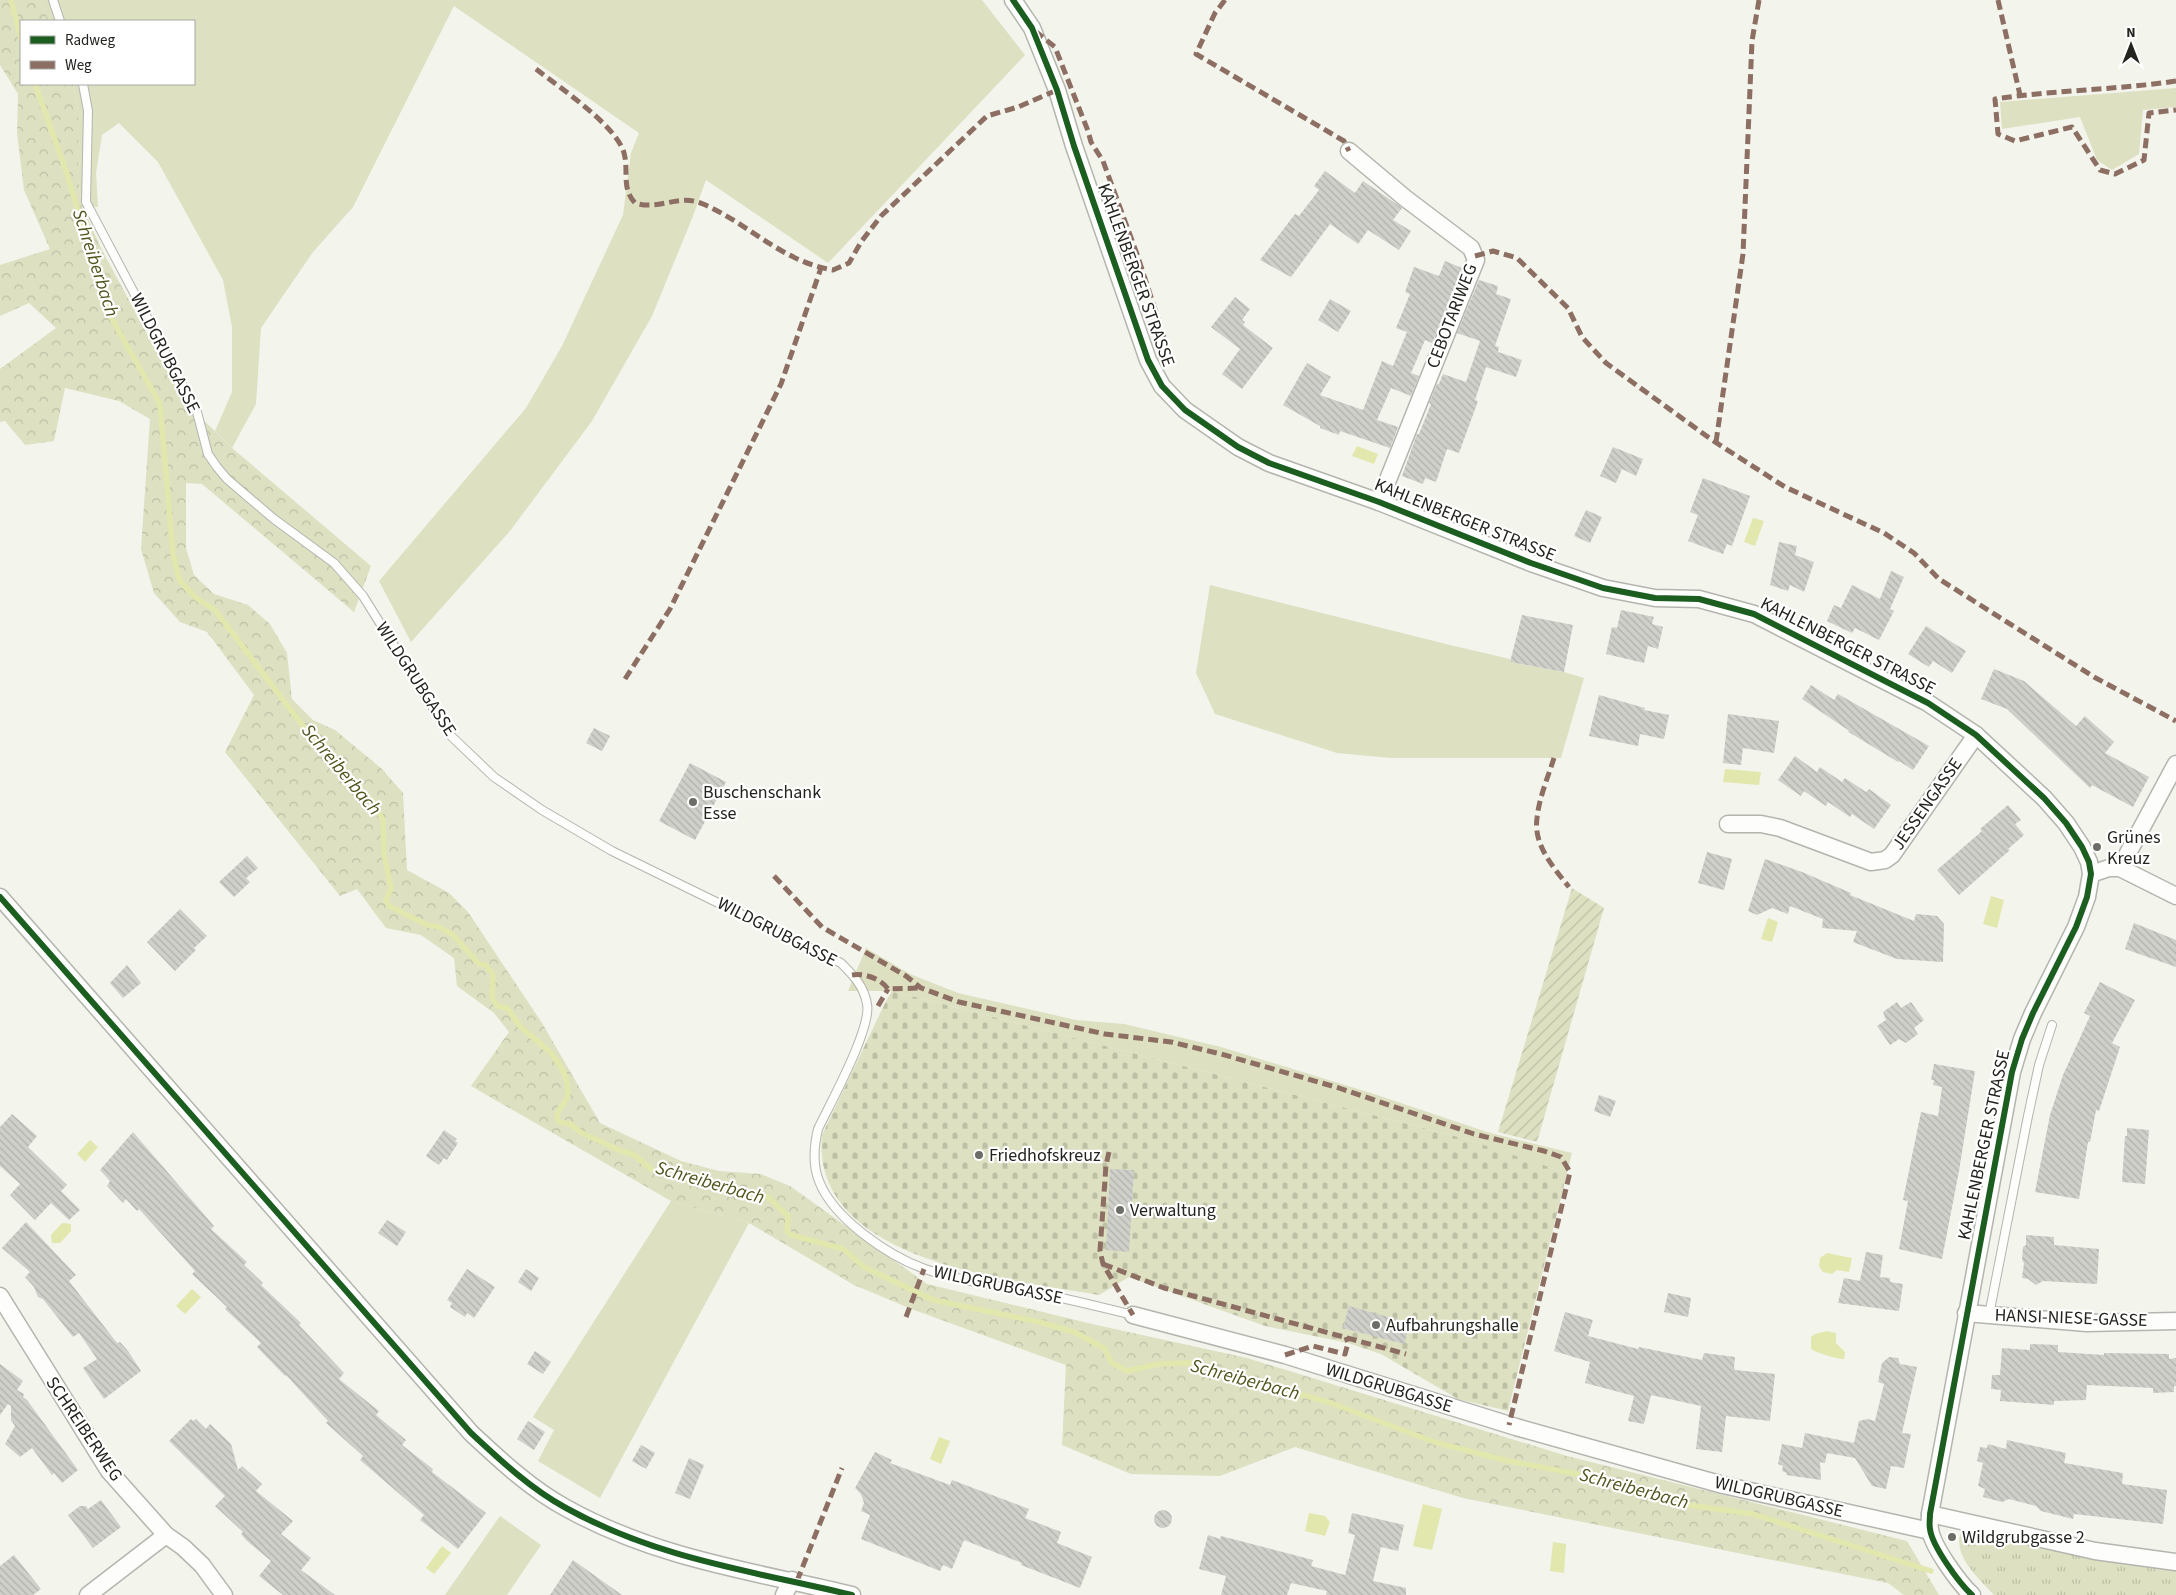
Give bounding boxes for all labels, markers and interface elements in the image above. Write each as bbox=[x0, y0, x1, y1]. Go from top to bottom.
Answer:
legend bbox=[20, 20, 195, 85]
north arrow bbox=[2106, 20, 2156, 70]
text: N bbox=[2126, 23, 2136, 43]
text: Radweg bbox=[65, 30, 115, 51]
text: Weg bbox=[65, 55, 92, 76]
street label: KAHLENBERGER STRASSE bbox=[1091, 180, 1181, 370]
water label: Schreiberbach bbox=[65, 206, 125, 320]
street label: CEBOTARIWEG bbox=[1421, 260, 1483, 372]
street label: WILDGRUBGASSE bbox=[124, 289, 206, 417]
street label: KAHLENBERGER STRASSE bbox=[1371, 472, 1559, 568]
street label: KAHLENBERGER STRASSE bbox=[1756, 591, 1940, 701]
street label: WILDGRUBGASSE bbox=[370, 617, 462, 741]
water label: Schreiberbach bbox=[295, 718, 387, 822]
street label: JESSENGASSE bbox=[1886, 753, 1968, 855]
place label: Buschenschank Esse bbox=[703, 780, 821, 826]
marker: Buschenschank Esse bbox=[687, 796, 699, 808]
place label: Grünes Kreuz bbox=[2107, 825, 2160, 871]
marker: Grünes Kreuz bbox=[2091, 841, 2103, 853]
street label: WILDGRUBGASSE bbox=[713, 891, 841, 973]
street label: KAHLENBERGER STRASSE bbox=[1952, 1048, 2016, 1242]
place label: Friedhofskreuz bbox=[989, 1143, 1101, 1168]
marker: Friedhofskreuz bbox=[973, 1149, 985, 1161]
water label: Schreiberbach bbox=[652, 1155, 768, 1211]
place label: Verwaltung bbox=[1130, 1198, 1216, 1223]
marker: Verwaltung bbox=[1114, 1204, 1126, 1216]
street label: WILDGRUBGASSE bbox=[931, 1259, 1065, 1311]
street label: HANSI-NIESE-GASSE bbox=[1994, 1303, 2148, 1333]
place label: Aufbahrungshalle bbox=[1386, 1313, 1519, 1338]
marker: Aufbahrungshalle bbox=[1370, 1319, 1382, 1331]
water label: Schreiberbach bbox=[1187, 1352, 1303, 1408]
street label: WILDGRUBGASSE bbox=[1322, 1357, 1456, 1419]
street label: SCHREIBERWEG bbox=[40, 1372, 128, 1486]
water label: Schreiberbach bbox=[1576, 1461, 1692, 1517]
street label: WILDGRUBGASSE bbox=[1712, 1470, 1846, 1524]
place label: Wildgrubgasse 2 bbox=[1962, 1525, 2085, 1550]
marker: Wildgrubgasse 2 bbox=[1946, 1531, 1958, 1543]

